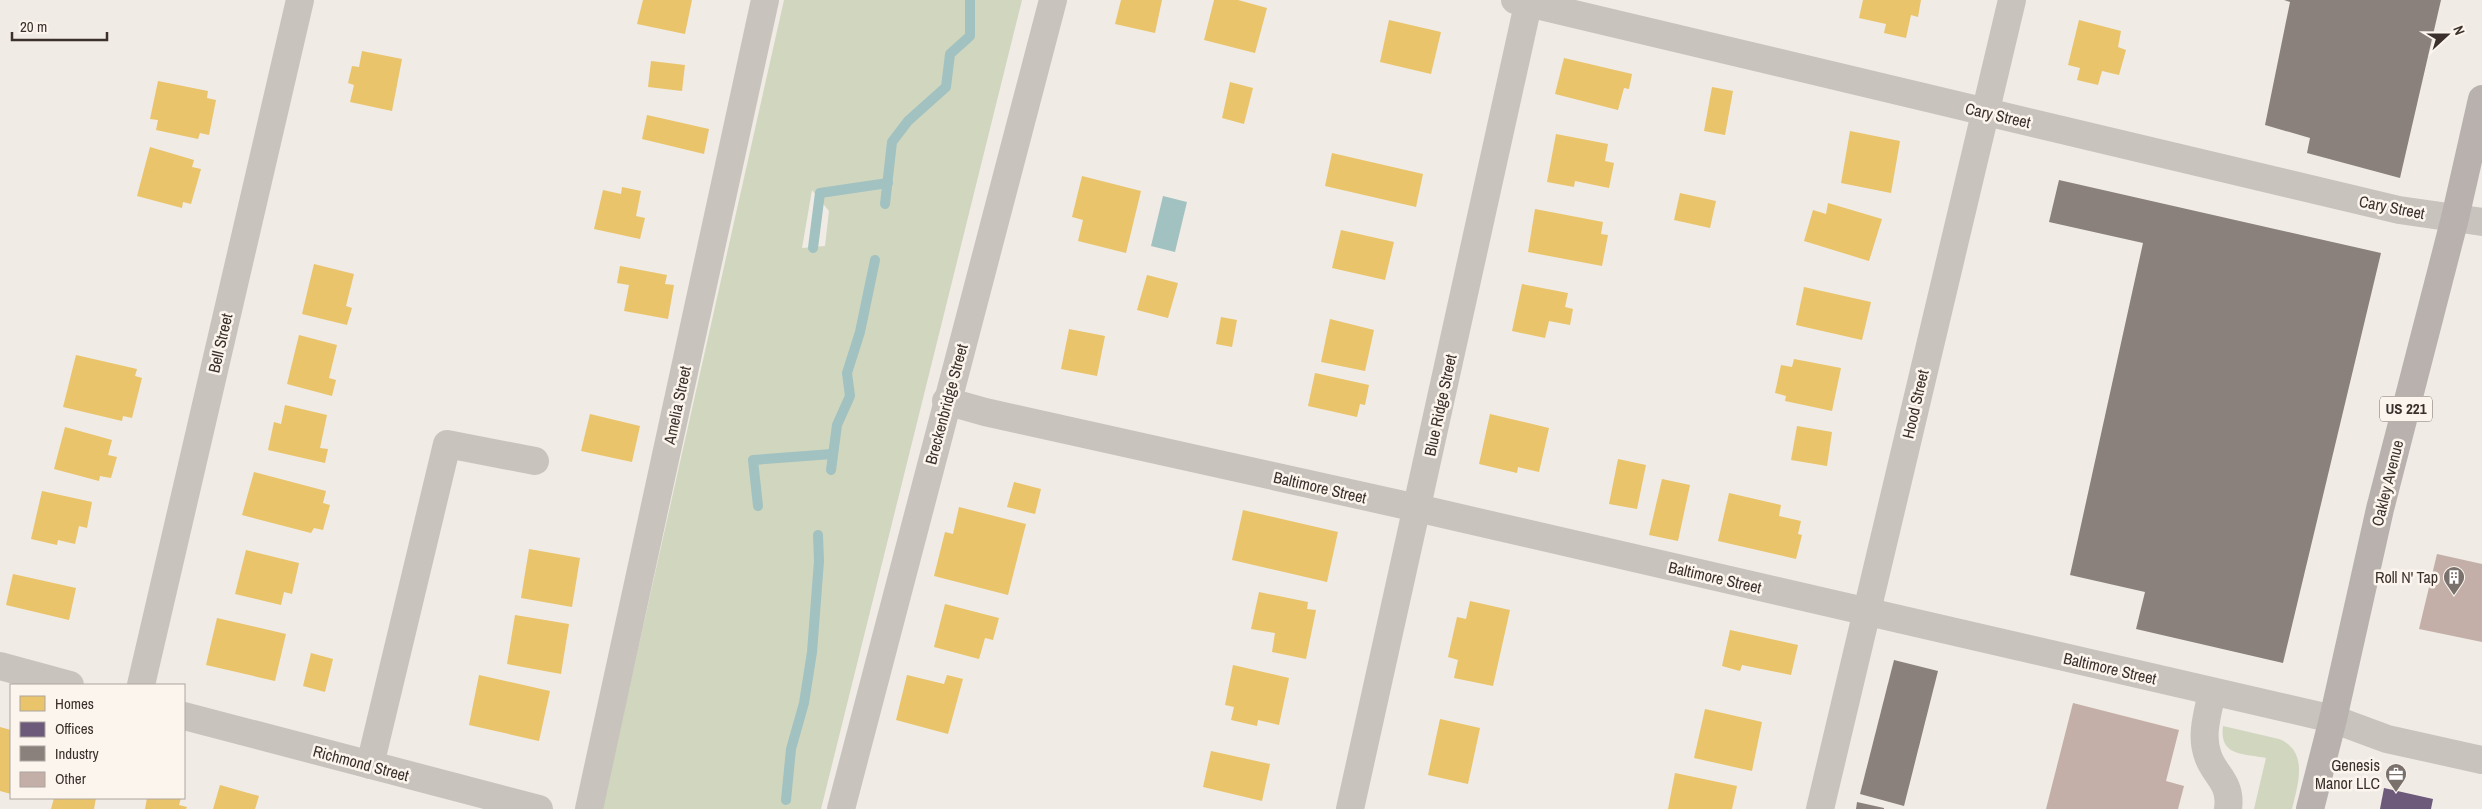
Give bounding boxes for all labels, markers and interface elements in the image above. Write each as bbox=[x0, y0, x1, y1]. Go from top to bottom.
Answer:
scale bar bbox=[12, 10, 108, 42]
north arrow bbox=[2422, 10, 2472, 60]
text: 20 m bbox=[20, 16, 47, 37]
text: N bbox=[2449, 23, 2469, 37]
street label: Cary Street bbox=[1963, 97, 2033, 133]
street label: Cary Street bbox=[2357, 190, 2427, 224]
street label: Bell Street bbox=[202, 311, 238, 375]
street label: Breckenbridge Street bbox=[919, 341, 973, 467]
street label: Blue Ridge Street bbox=[1418, 352, 1462, 458]
street label: Amelia Street bbox=[658, 363, 696, 447]
street label: Hood Street bbox=[1896, 367, 1934, 441]
road number: US 221 bbox=[2380, 396, 2432, 422]
street label: Oakley Avenue bbox=[2366, 438, 2408, 528]
street label: Baltimore Street bbox=[1271, 466, 1369, 508]
street label: Baltimore Street bbox=[1666, 556, 1764, 598]
building icon: Roll N' Tap bbox=[2442, 565, 2466, 596]
place label: Roll N' Tap bbox=[2375, 566, 2438, 588]
street label: Baltimore Street bbox=[2061, 647, 2159, 689]
legend bbox=[10, 684, 185, 799]
text: Homes bbox=[55, 693, 94, 714]
text: Offices bbox=[55, 718, 94, 739]
street label: Richmond Street bbox=[311, 740, 412, 786]
text: Industry bbox=[55, 743, 100, 764]
place label: Genesis Manor LLC bbox=[2315, 754, 2380, 794]
office icon: Genesis Manor LLC bbox=[2384, 762, 2408, 793]
text: Other bbox=[55, 768, 86, 789]

